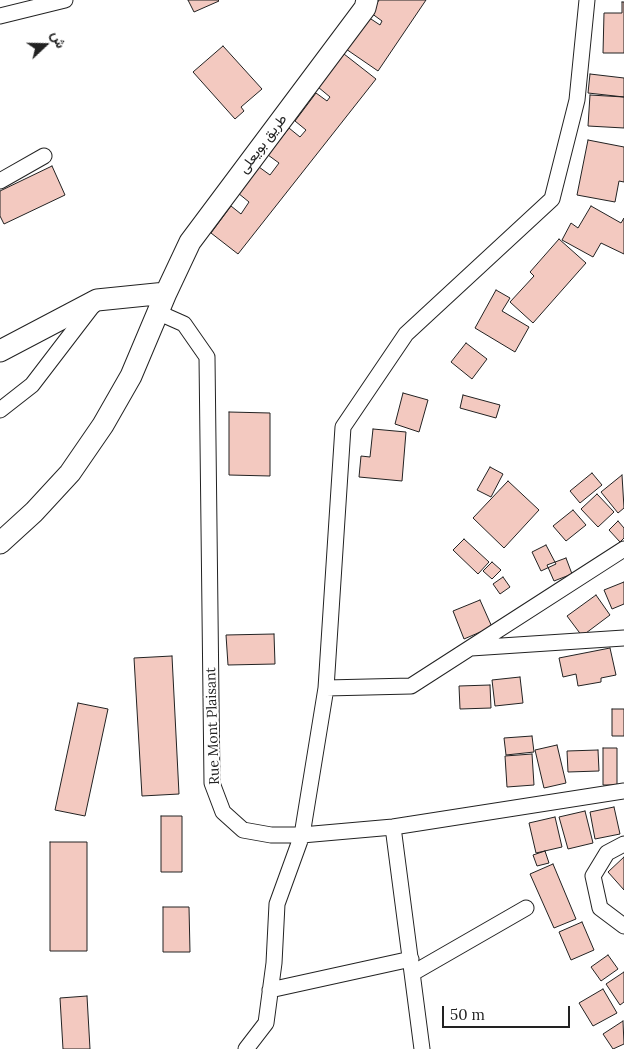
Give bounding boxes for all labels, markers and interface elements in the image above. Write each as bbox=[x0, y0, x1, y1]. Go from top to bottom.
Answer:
north arrow bbox=[20, 20, 70, 70]
text: ش bbox=[48, 29, 70, 51]
street label: طريق بويعلى bbox=[235, 111, 291, 177]
street label: Rue Mont Plaisant bbox=[203, 667, 223, 785]
scale bar bbox=[444, 996, 572, 1028]
text: 50 m bbox=[450, 1005, 485, 1024]

